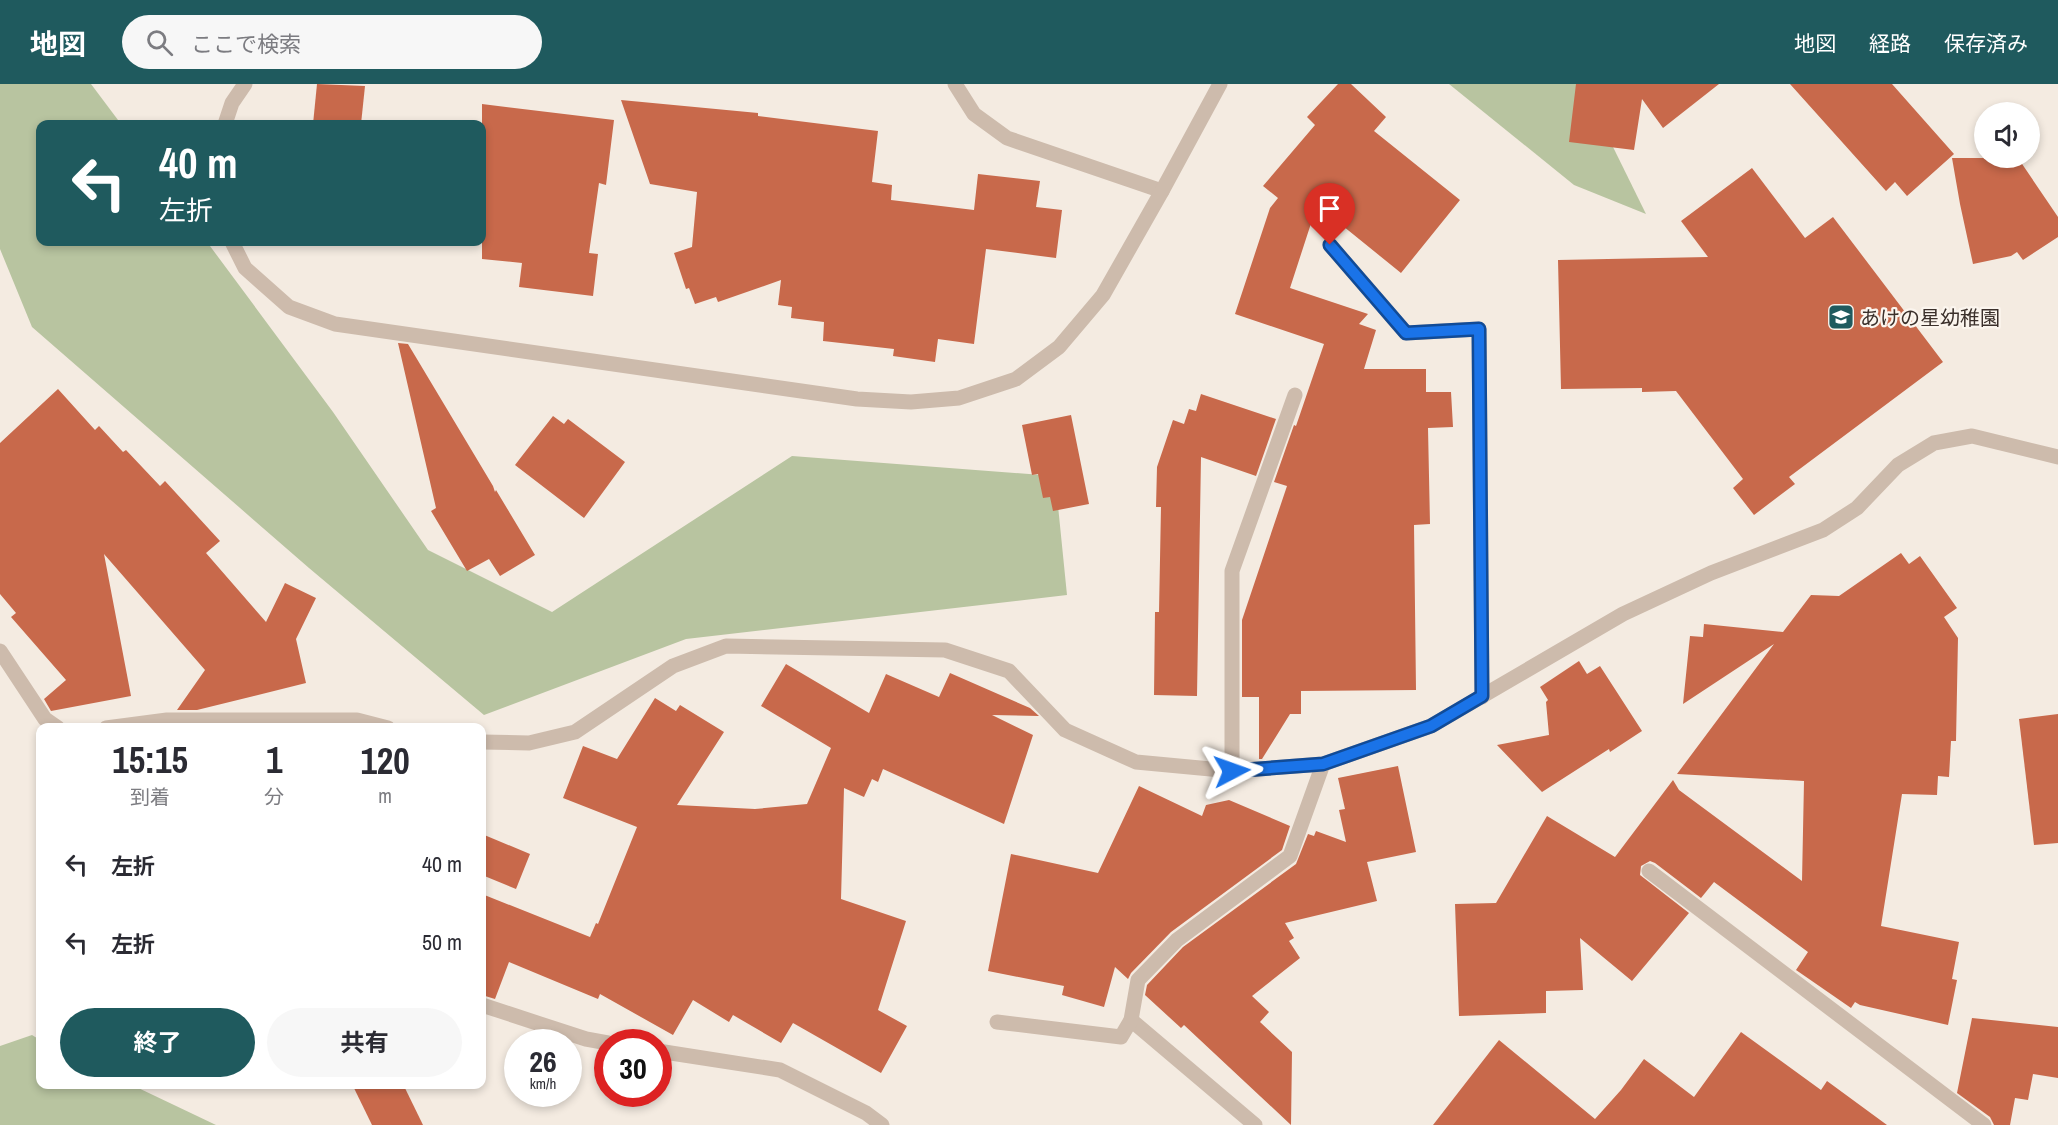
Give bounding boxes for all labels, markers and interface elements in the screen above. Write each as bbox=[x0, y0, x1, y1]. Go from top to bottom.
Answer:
search box bbox=[122, 15, 542, 69]
text: 地図 bbox=[30, 25, 86, 63]
icon: search bbox=[143, 26, 176, 59]
text: ここで検索 bbox=[191, 29, 301, 59]
text: 地図 bbox=[1794, 29, 1836, 58]
text: 経路 bbox=[1869, 29, 1911, 58]
text: 保存済み bbox=[1944, 29, 2028, 58]
map controls bbox=[1974, 102, 2040, 168]
button: sound bbox=[1974, 102, 2040, 168]
text: 40 m bbox=[159, 135, 238, 191]
icon: left bbox=[60, 144, 138, 222]
pin bbox=[1304, 183, 1355, 245]
text: 左折 bbox=[159, 192, 213, 228]
icon: arrive bbox=[1313, 192, 1346, 225]
school or university icon: あけの星幼稚園 bbox=[1826, 302, 1856, 332]
place label: あけの星幼稚園 bbox=[1860, 304, 2000, 331]
text: 15:15 bbox=[112, 736, 188, 784]
text: 1 bbox=[266, 736, 282, 784]
text: 120 bbox=[360, 737, 410, 785]
position arrow bbox=[1200, 739, 1264, 803]
text: m bbox=[378, 782, 392, 809]
text: 到着 bbox=[130, 783, 170, 810]
text: 分 bbox=[264, 783, 284, 810]
icon: left bbox=[60, 848, 93, 881]
text: 40 m bbox=[422, 849, 462, 879]
text: 左折 bbox=[111, 851, 155, 881]
icon: left bbox=[60, 926, 93, 959]
text: 50 m bbox=[422, 927, 462, 957]
text: 左折 bbox=[111, 929, 155, 959]
button: 終了 bbox=[60, 1008, 255, 1077]
button: 共有 bbox=[267, 1008, 462, 1077]
speed limit sign: 30 bbox=[594, 1029, 672, 1107]
text: 26 bbox=[529, 1041, 557, 1081]
text: km/h bbox=[530, 1073, 556, 1094]

